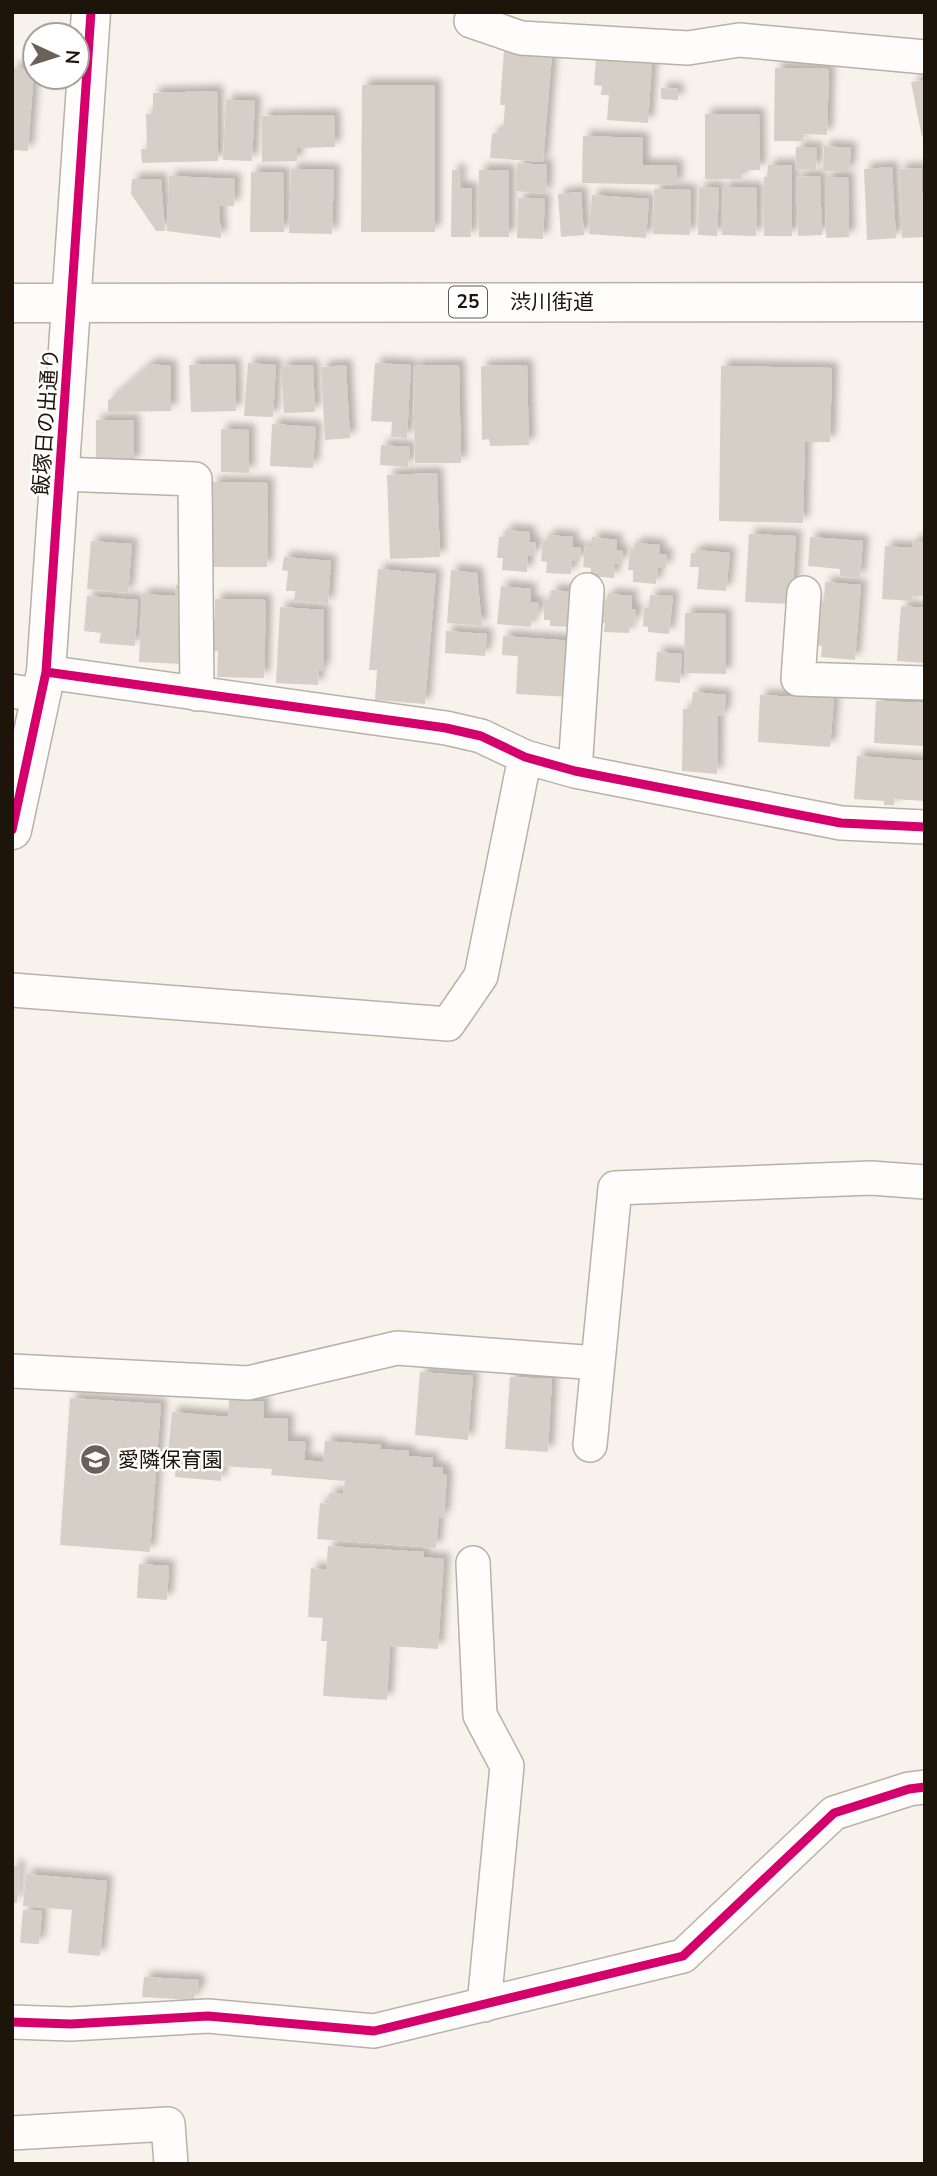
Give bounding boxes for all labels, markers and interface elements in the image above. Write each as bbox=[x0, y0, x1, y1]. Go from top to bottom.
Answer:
north arrow bbox=[21, 21, 91, 91]
text: N bbox=[58, 49, 85, 65]
road number: 25 bbox=[449, 286, 487, 318]
street label: 渋川街道 bbox=[510, 288, 594, 316]
street label: 飯塚日の出通り bbox=[27, 348, 65, 496]
school or university icon: 愛隣保育園 bbox=[78, 1443, 112, 1477]
place label: 愛隣保育園 bbox=[118, 1446, 223, 1474]

